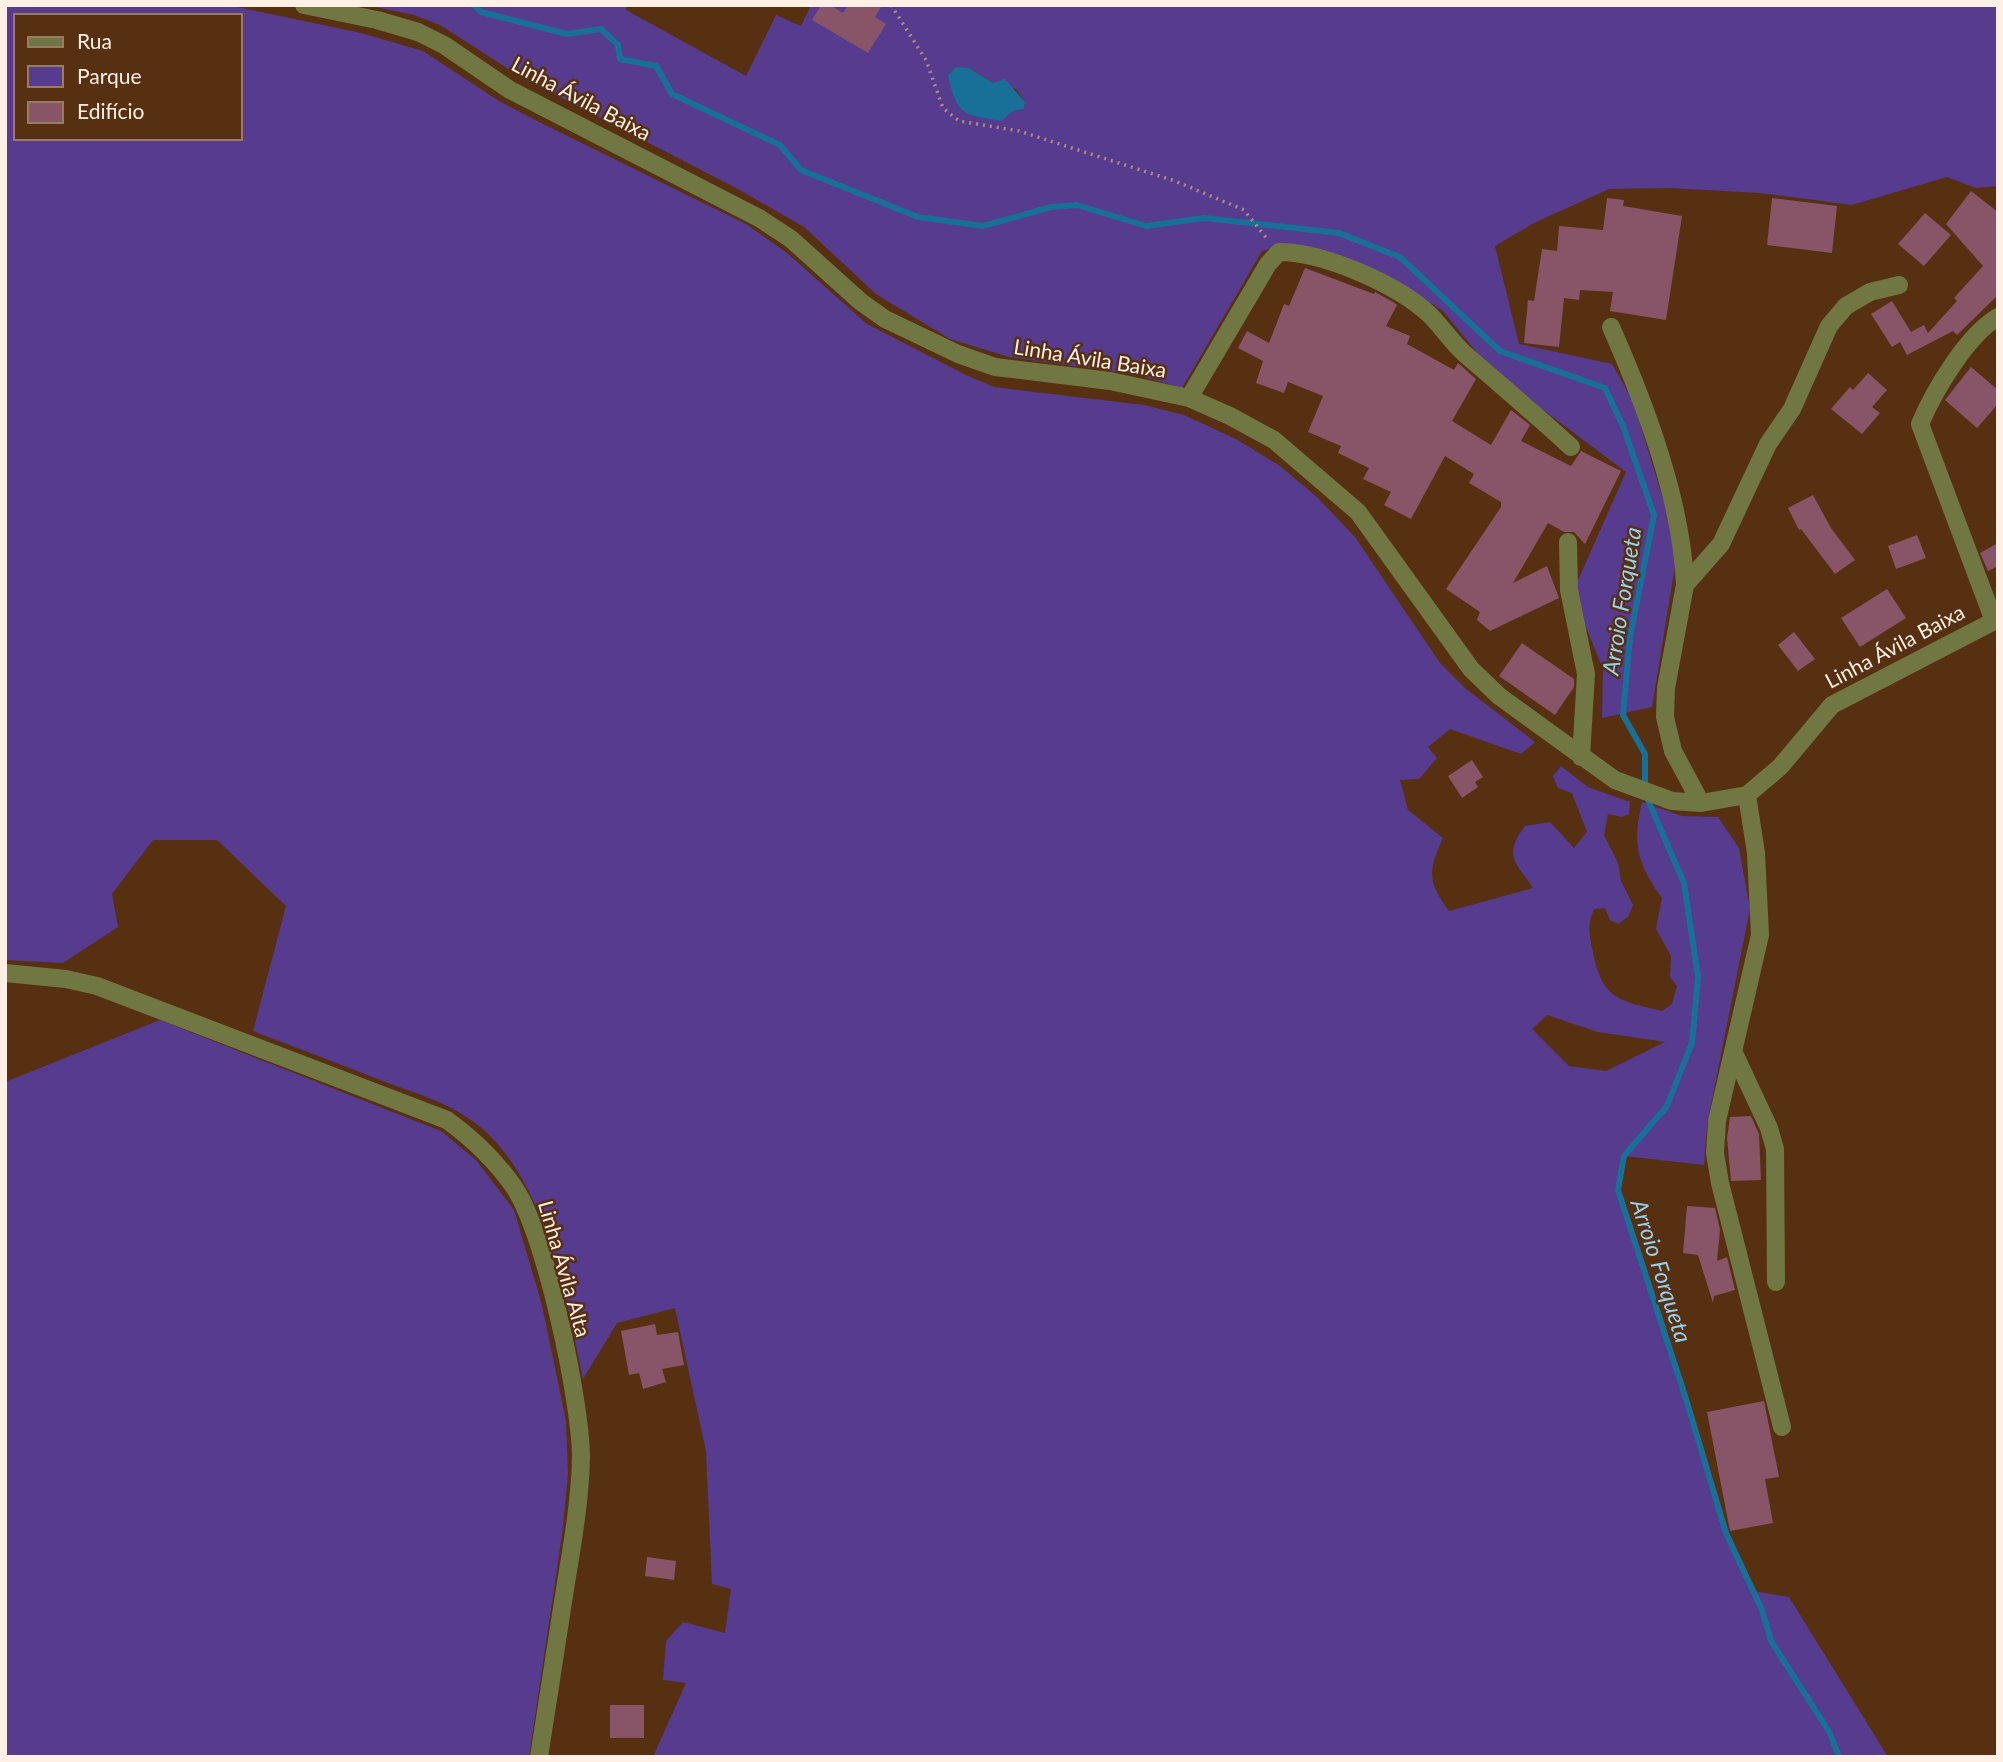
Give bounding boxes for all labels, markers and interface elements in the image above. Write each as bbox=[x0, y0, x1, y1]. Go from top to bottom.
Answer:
legend bbox=[14, 14, 242, 140]
text: Rua bbox=[77, 28, 112, 53]
street label: Linha Ávila Baixa bbox=[508, 50, 656, 145]
text: Parque bbox=[77, 63, 142, 88]
text: Edifício bbox=[77, 98, 145, 123]
street label: Linha Ávila Baixa bbox=[1012, 333, 1168, 382]
water label: Arroio Forqueta bbox=[1595, 525, 1647, 678]
street label: Linha Ávila Baixa bbox=[1820, 598, 1968, 693]
water label: Arroio Forqueta bbox=[1625, 1194, 1698, 1346]
street label: Linha Ávila Alta bbox=[534, 1197, 597, 1340]

